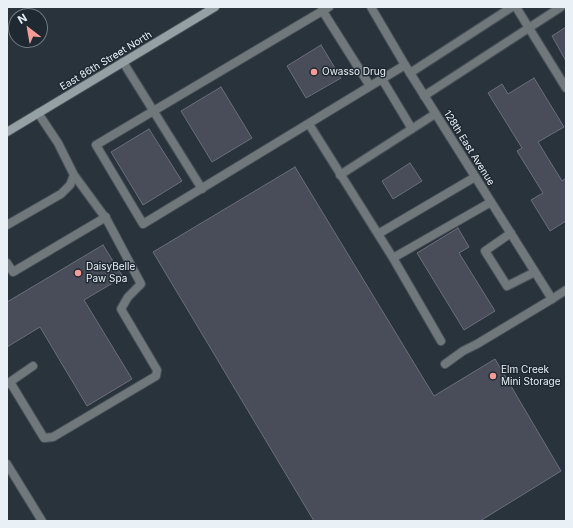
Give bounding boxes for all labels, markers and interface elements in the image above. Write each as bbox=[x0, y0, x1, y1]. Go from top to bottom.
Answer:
north arrow bbox=[8, 8, 48, 48]
text: N bbox=[15, 10, 30, 27]
street label: East 86th Street North bbox=[58, 29, 154, 93]
place label: Owasso Drug bbox=[322, 66, 386, 78]
marker: Owasso Drug bbox=[309, 67, 319, 77]
street label: 128th East Avenue bbox=[441, 108, 497, 188]
place label: DaisyBelle Paw Spa bbox=[86, 261, 135, 284]
marker: DaisyBelle Paw Spa bbox=[73, 268, 83, 278]
place label: Elm Creek Mini Storage bbox=[501, 364, 561, 388]
marker: Elm Creek Mini Storage bbox=[488, 371, 498, 381]

